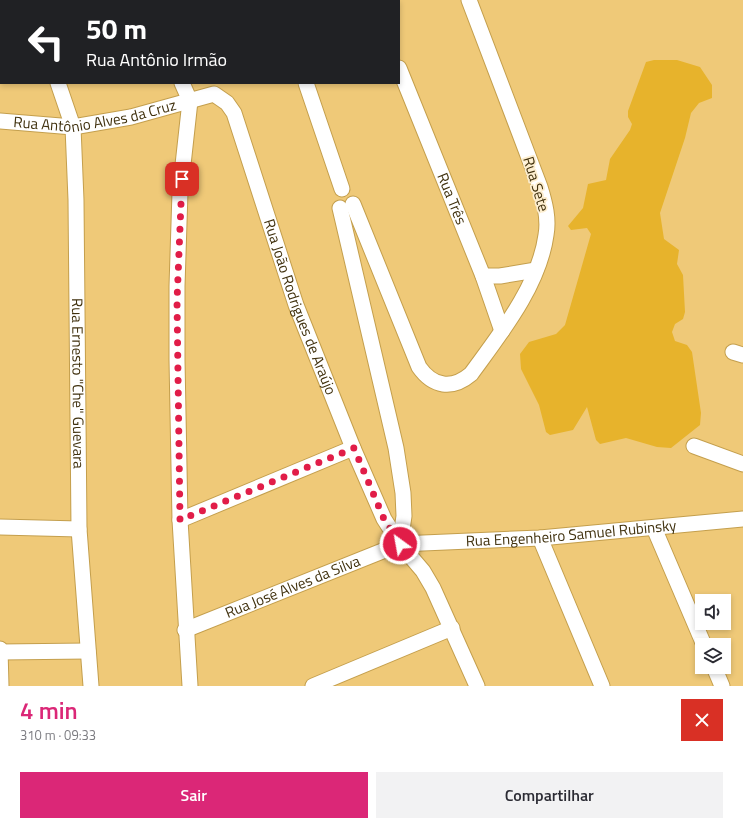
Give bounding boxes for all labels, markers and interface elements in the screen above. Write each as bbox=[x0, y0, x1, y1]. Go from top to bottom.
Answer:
text: 50 m bbox=[86, 7, 147, 50]
icon: left bbox=[20, 16, 72, 68]
text: Rua Antônio Irmão bbox=[86, 46, 227, 73]
street label: Rua Antônio Alves da Cruz bbox=[13, 93, 179, 138]
street label: Rua Sete bbox=[517, 153, 556, 214]
pin bbox=[165, 162, 199, 196]
icon: arrive bbox=[171, 168, 193, 190]
street label: Rua Três bbox=[431, 169, 473, 228]
street label: Rua João Rodrigues de Araújo bbox=[258, 216, 343, 398]
street label: Rua Ernesto "Che" Guevara bbox=[66, 298, 90, 469]
street label: Rua Engenheiro Samuel Rubinsky bbox=[465, 513, 677, 552]
position arrow bbox=[379, 523, 421, 565]
street label: Rua José Alves da Silva bbox=[222, 549, 364, 624]
map controls bbox=[695, 594, 731, 674]
button: sound bbox=[695, 594, 731, 630]
button: layers bbox=[695, 638, 731, 674]
text: 4 min bbox=[20, 692, 78, 728]
button: close bbox=[681, 699, 723, 741]
text: 310 m · 09:33 bbox=[20, 725, 96, 745]
button: Sair bbox=[20, 772, 368, 818]
button: Compartilhar bbox=[376, 772, 723, 818]

